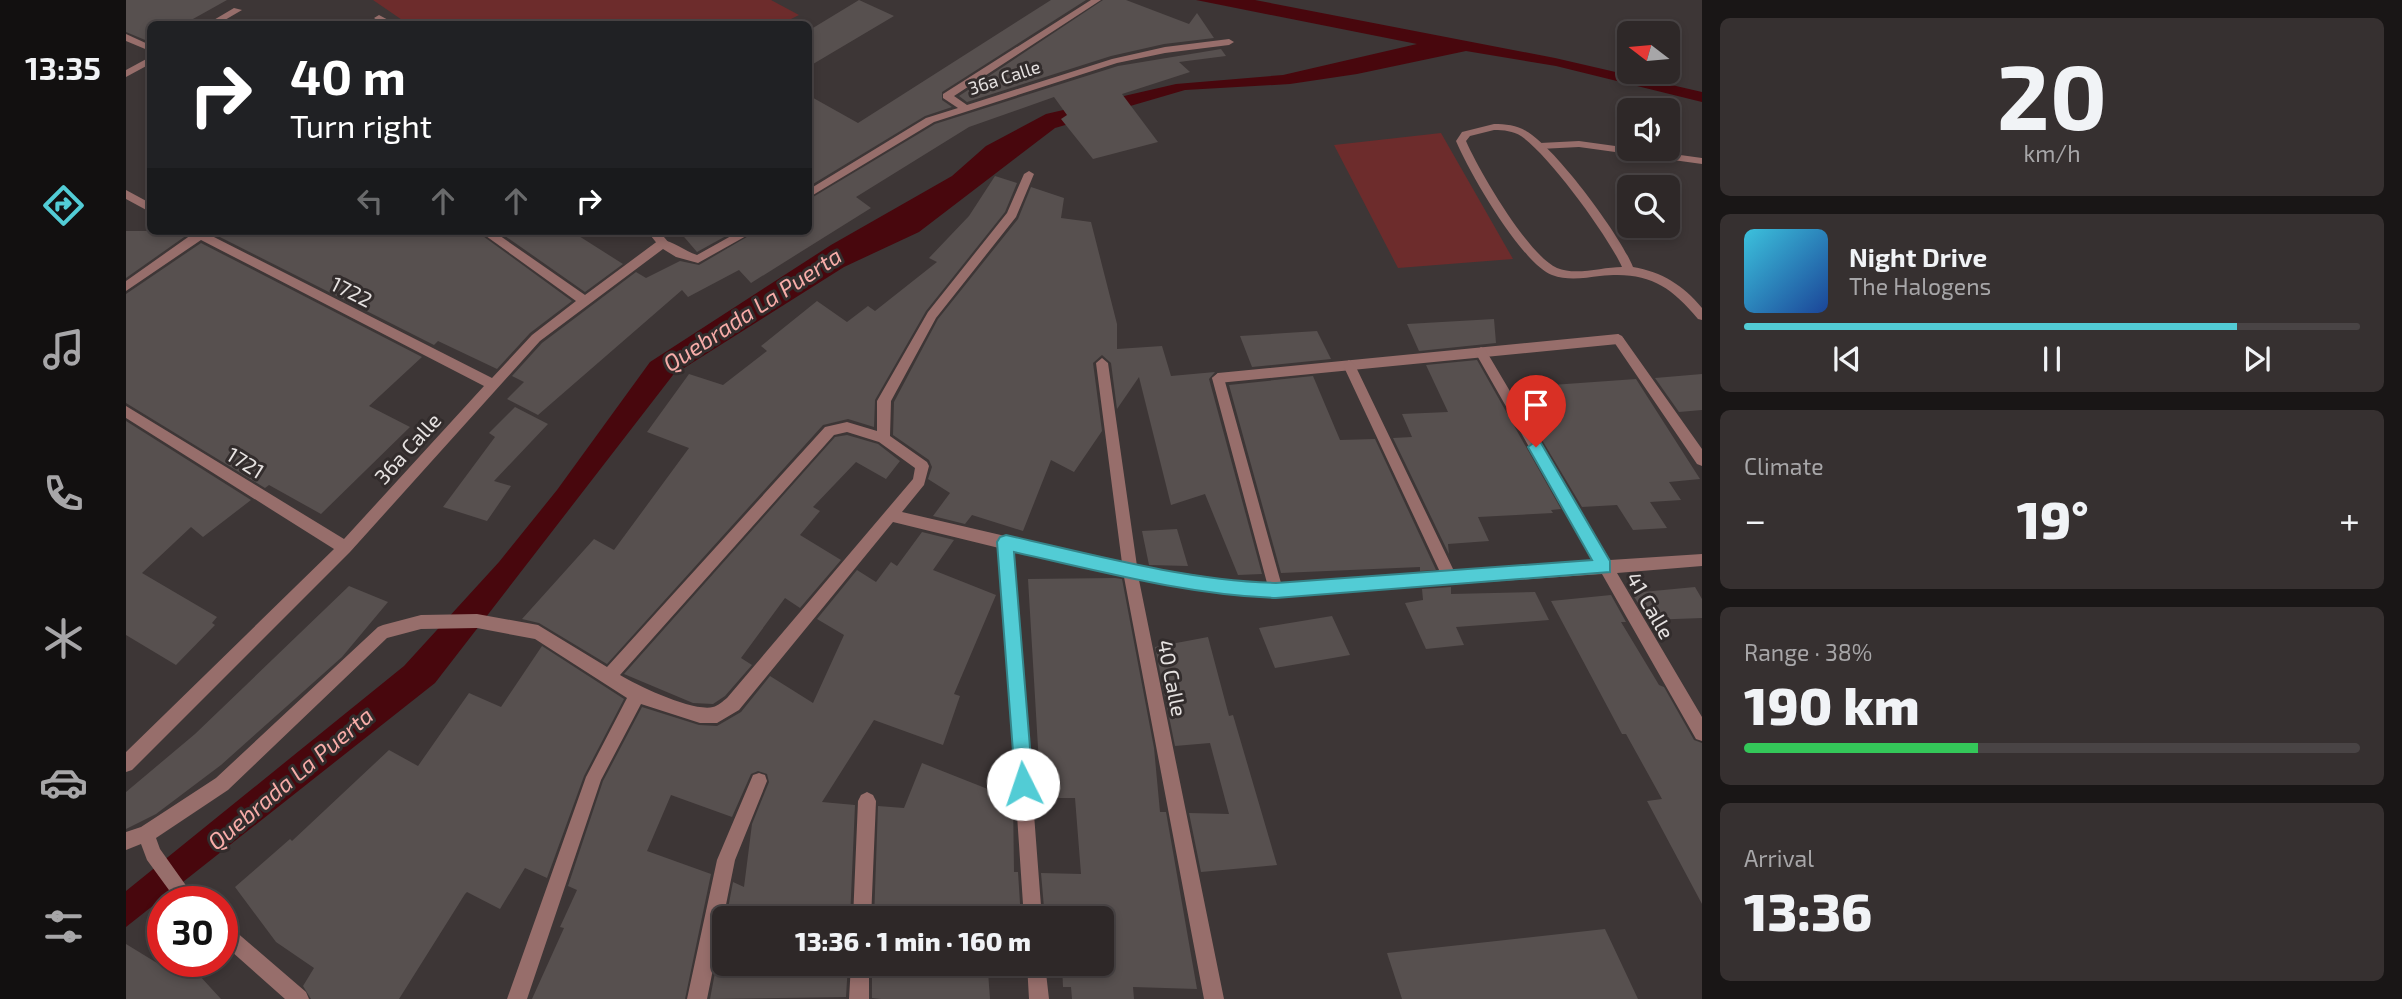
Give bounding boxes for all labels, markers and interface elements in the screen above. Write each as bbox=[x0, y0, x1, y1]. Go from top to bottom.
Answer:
north arrow bbox=[1617, 21, 1680, 84]
map controls bbox=[1617, 21, 1680, 238]
text: 20 bbox=[1997, 39, 2107, 148]
text: 40 m bbox=[290, 46, 406, 105]
text: 13:35 bbox=[25, 48, 101, 86]
icon: right bbox=[175, 49, 266, 140]
street label: 36a Calle bbox=[965, 55, 1043, 99]
button: sound bbox=[1617, 98, 1680, 161]
text: Turn right bbox=[290, 106, 432, 144]
text: km/h bbox=[2023, 139, 2081, 167]
button: search bbox=[1617, 175, 1680, 238]
icon: directions bbox=[39, 181, 88, 230]
icon: left bbox=[351, 182, 389, 220]
icon: ahead bbox=[424, 182, 462, 220]
icon: ahead bbox=[497, 182, 535, 220]
icon: right bbox=[570, 182, 608, 220]
water label: Quebrada La Puerta bbox=[657, 241, 847, 377]
text: Night Drive bbox=[1849, 241, 1987, 272]
street label: 1722 bbox=[327, 270, 377, 312]
text: The Halogens bbox=[1849, 272, 1991, 300]
icon: music bbox=[39, 325, 88, 374]
icon: previous bbox=[1828, 340, 1866, 378]
icon: pause bbox=[2033, 340, 2071, 378]
icon: next bbox=[2238, 340, 2276, 378]
pin bbox=[1506, 375, 1566, 447]
icon: arrive bbox=[1517, 386, 1555, 424]
street label: 36a Calle bbox=[369, 407, 445, 489]
street label: 1721 bbox=[223, 441, 269, 483]
text: Climate bbox=[1744, 452, 1824, 480]
icon: phone bbox=[39, 469, 88, 518]
text: 19° bbox=[2017, 487, 2089, 549]
text: − bbox=[1744, 496, 1766, 542]
text: + bbox=[2339, 496, 2360, 542]
street label: 41 Calle bbox=[1622, 567, 1680, 643]
icon: climate bbox=[39, 614, 88, 663]
street label: 40 Calle bbox=[1153, 638, 1193, 718]
text: Range · 38% bbox=[1744, 638, 1872, 666]
text: 190 km bbox=[1744, 673, 1920, 735]
water label: Quebrada La Puerta bbox=[202, 701, 378, 855]
position arrow bbox=[986, 747, 1060, 821]
icon: car bbox=[39, 758, 88, 807]
text: Arrival bbox=[1744, 844, 1814, 872]
text: 13:36 bbox=[1744, 879, 1872, 941]
speed limit sign: 30 bbox=[147, 886, 238, 977]
icon: filters bbox=[39, 902, 88, 951]
text: 13:36 · 1 min · 160 m bbox=[795, 925, 1031, 956]

